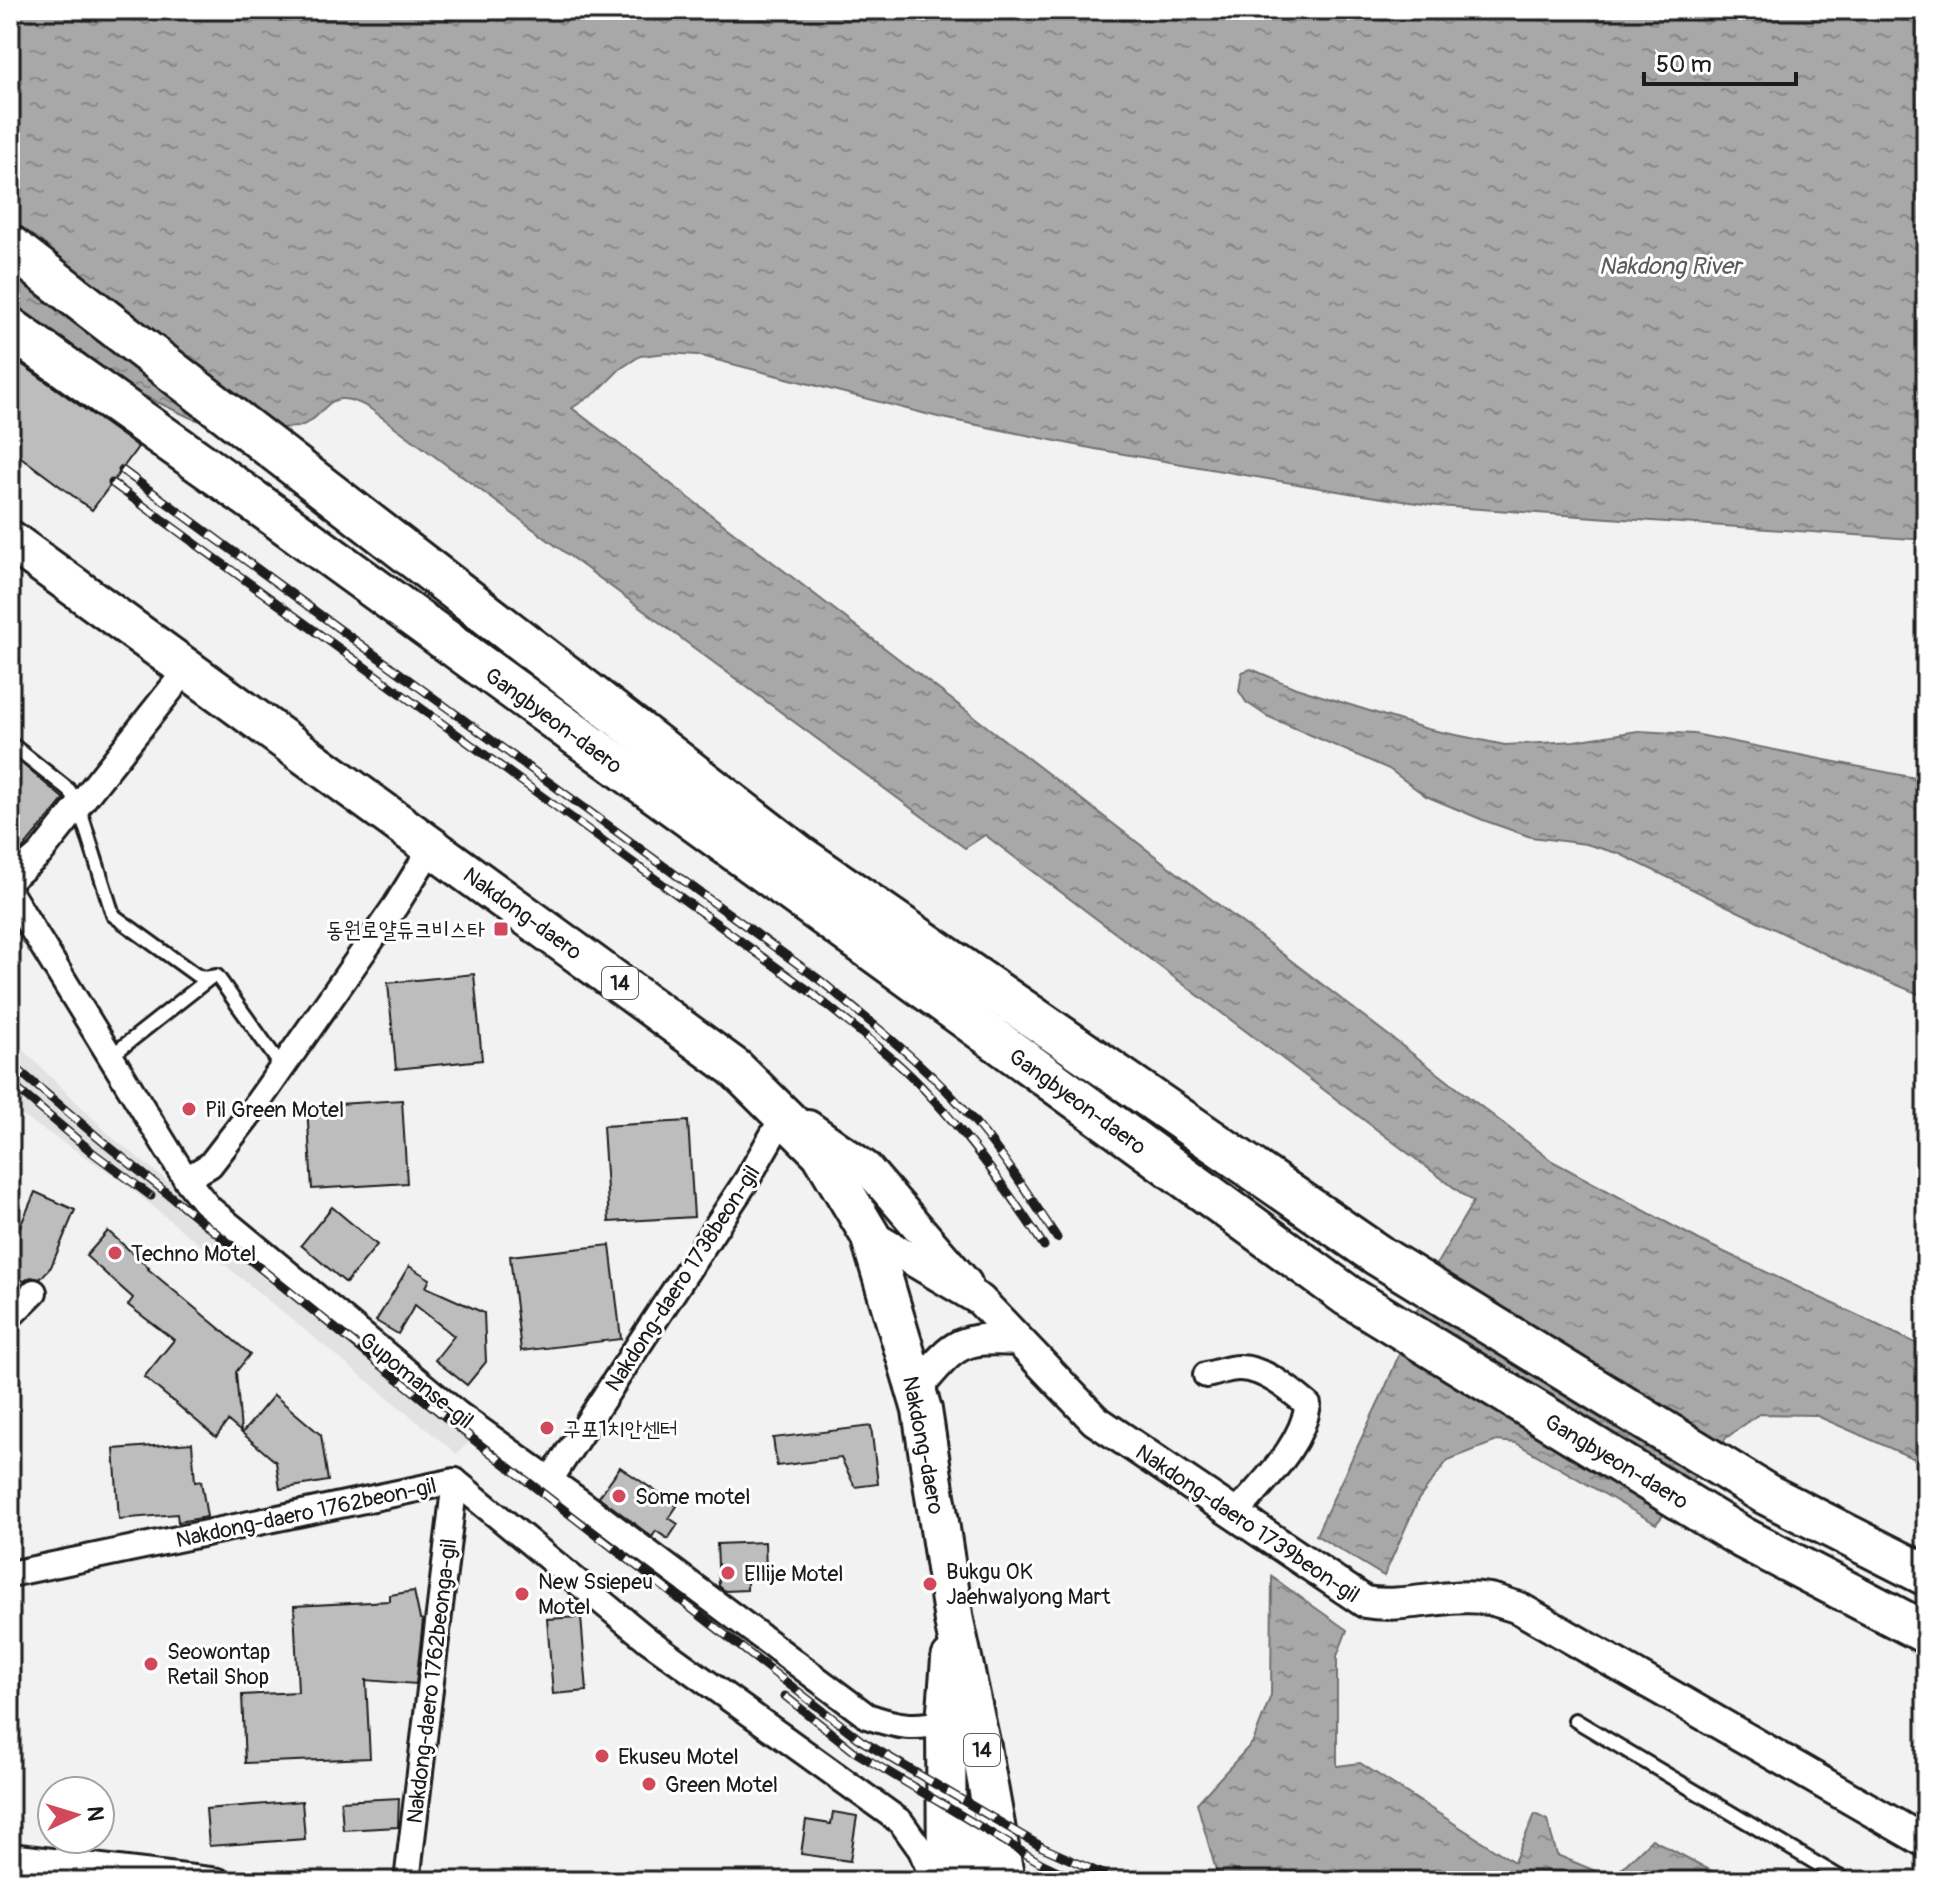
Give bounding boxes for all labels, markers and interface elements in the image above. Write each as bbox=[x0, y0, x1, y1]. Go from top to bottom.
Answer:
scale bar bbox=[1644, 36, 1796, 86]
text: 50 m bbox=[1656, 50, 1712, 79]
water label: Nakdong River bbox=[1599, 252, 1745, 281]
street label: Gangbyeon-daero bbox=[479, 662, 628, 780]
street label: Nakdong-daero bbox=[457, 861, 587, 966]
place label: 동원로얄듀크비스타 bbox=[326, 916, 485, 944]
marker: 동원로얄듀크비스타 bbox=[492, 920, 510, 938]
road number: 14 bbox=[602, 967, 638, 999]
street label: Gangbyeon-daero bbox=[1003, 1043, 1152, 1161]
place label: Pil Green Motel bbox=[205, 1096, 344, 1124]
marker: Pil Green Motel bbox=[180, 1100, 198, 1118]
street label: Nakdong-daero 1738beon-gil bbox=[599, 1160, 766, 1397]
place label: Techno Motel bbox=[131, 1240, 256, 1268]
marker: Techno Motel bbox=[106, 1244, 124, 1262]
street label: Gupomanse-gil bbox=[354, 1326, 479, 1435]
street label: Nakdong-daero bbox=[896, 1374, 950, 1517]
street label: Gangbyeon-daero bbox=[1539, 1408, 1694, 1516]
place label: 구포1치안센터 bbox=[563, 1415, 678, 1443]
marker: 구포1치안센터 bbox=[538, 1419, 556, 1437]
street label: Nakdong-daero 1739beon-gil bbox=[1130, 1438, 1365, 1609]
street label: Nakdong-daero 1762beon-gil bbox=[173, 1472, 439, 1554]
place label: Some motel bbox=[635, 1483, 750, 1511]
marker: Some motel bbox=[610, 1487, 628, 1505]
street label: Nakdong-daero 1762beonga-gil bbox=[401, 1537, 463, 1825]
place label: Bukgu OK Jaehwalyong Mart bbox=[946, 1558, 1110, 1611]
place label: Ellije Motel bbox=[744, 1560, 844, 1588]
marker: Ellije Motel bbox=[719, 1564, 737, 1582]
place label: New Ssiepeu Motel bbox=[538, 1568, 653, 1621]
marker: Bukgu OK Jaehwalyong Mart bbox=[921, 1575, 939, 1593]
marker: New Ssiepeu Motel bbox=[513, 1585, 531, 1603]
place label: Seowontap Retail Shop bbox=[167, 1638, 270, 1691]
marker: Seowontap Retail Shop bbox=[142, 1655, 160, 1673]
road number: 14 bbox=[964, 1734, 1000, 1766]
place label: Ekuseu Motel bbox=[618, 1743, 739, 1771]
marker: Ekuseu Motel bbox=[593, 1747, 611, 1765]
place label: Green Motel bbox=[665, 1771, 778, 1799]
north arrow bbox=[36, 1775, 116, 1855]
marker: Green Motel bbox=[640, 1775, 658, 1793]
text: N bbox=[80, 1805, 109, 1822]

